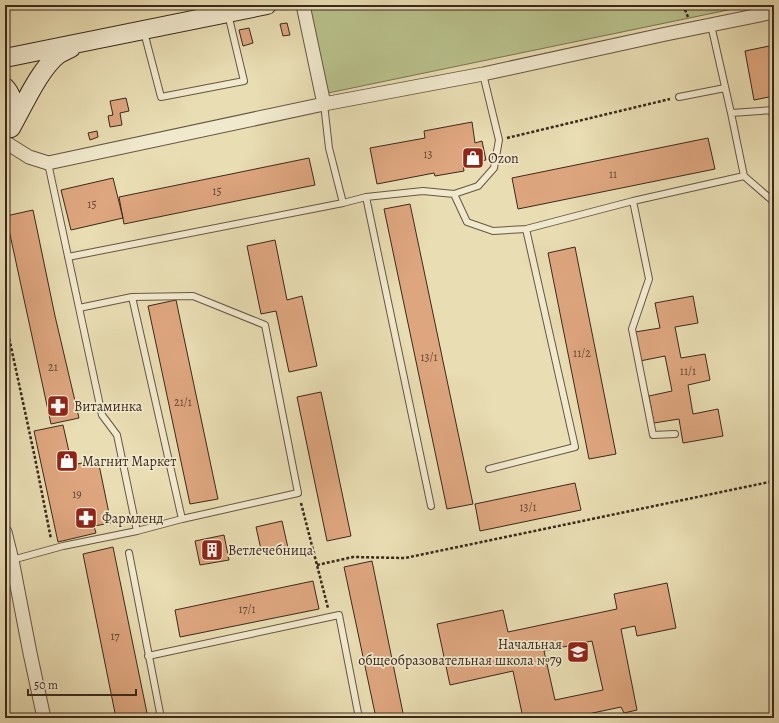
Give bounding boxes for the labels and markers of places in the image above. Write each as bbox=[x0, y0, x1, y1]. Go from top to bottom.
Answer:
shop icon: Ozon bbox=[460, 145, 486, 171]
place label: Ozon bbox=[488, 149, 519, 168]
pharmacy icon: Витаминка bbox=[45, 393, 71, 419]
place label: Витаминка bbox=[74, 397, 143, 416]
shop icon: Магнит Маркет bbox=[54, 448, 80, 474]
place label: Магнит Маркет bbox=[82, 452, 176, 471]
pharmacy icon: Фармленд bbox=[73, 505, 99, 531]
place label: Фармленд bbox=[102, 509, 164, 528]
building icon: Ветлечебница bbox=[199, 537, 225, 563]
place label: Ветлечебница bbox=[228, 541, 314, 560]
place label: Начальная общеобразовательная школа №79 bbox=[358, 635, 562, 670]
school or university icon: Начальная общеобразовательная школа №79 bbox=[565, 639, 591, 665]

